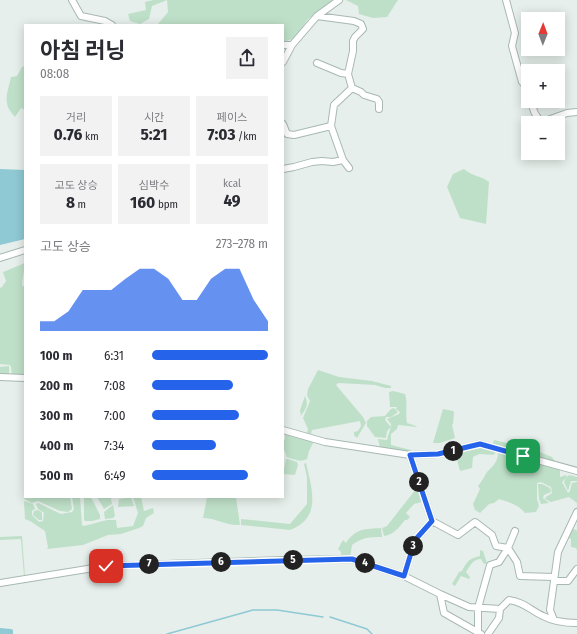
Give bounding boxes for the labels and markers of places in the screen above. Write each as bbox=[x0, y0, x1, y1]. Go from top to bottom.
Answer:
pin bbox=[506, 439, 540, 473]
pin: 1 bbox=[443, 441, 463, 461]
pin: 2 bbox=[409, 472, 429, 492]
pin: 3 bbox=[403, 536, 423, 556]
pin bbox=[89, 549, 123, 583]
pin: 5 bbox=[283, 550, 303, 570]
pin: 6 bbox=[211, 552, 231, 572]
pin: 4 bbox=[355, 553, 375, 573]
pin: 7 bbox=[139, 554, 159, 574]

